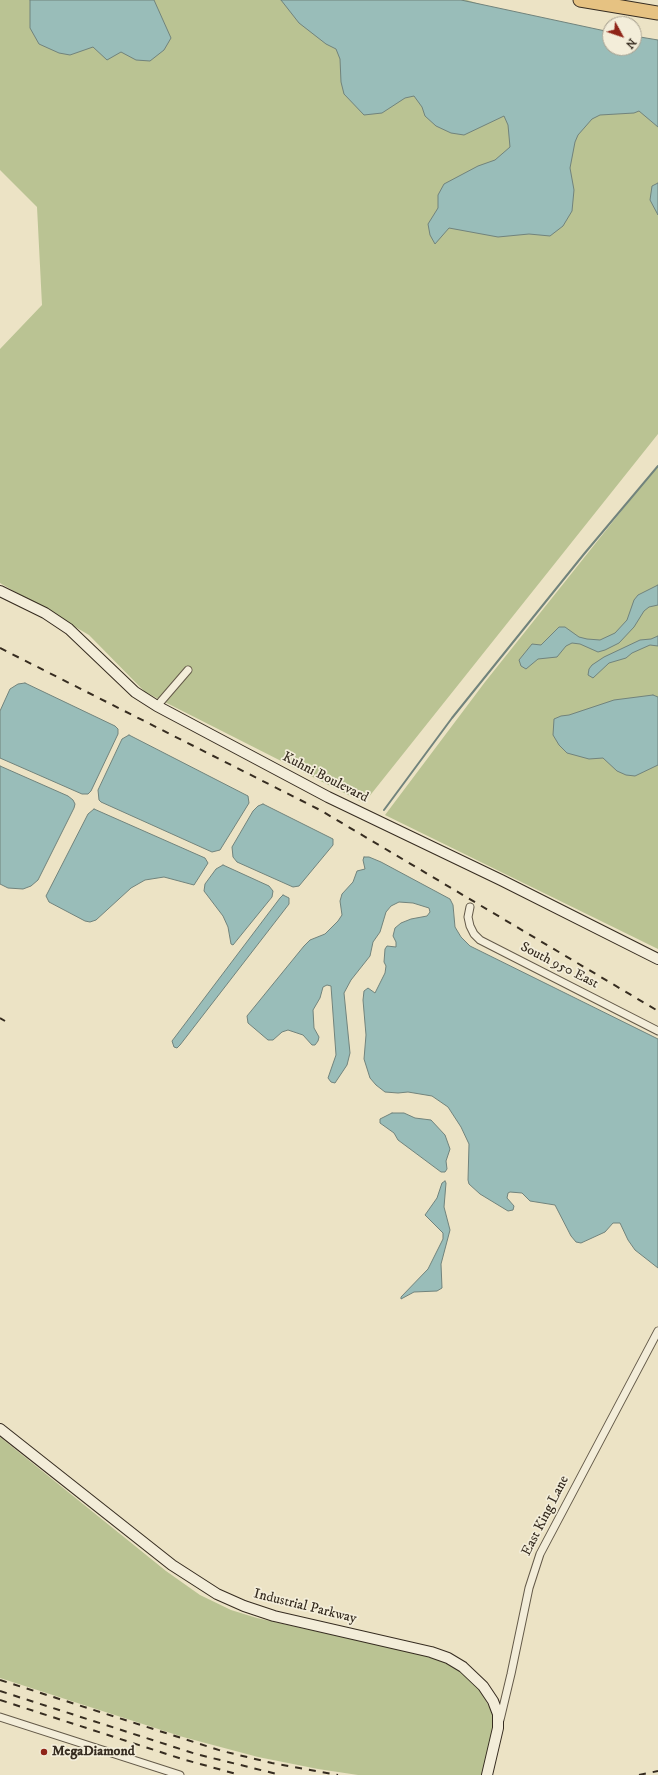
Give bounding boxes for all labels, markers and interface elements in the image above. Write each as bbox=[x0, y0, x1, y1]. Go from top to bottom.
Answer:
north arrow bbox=[602, 16, 642, 56]
text: N bbox=[622, 35, 639, 51]
street label: Kuhni Boulevard bbox=[279, 749, 371, 807]
street label: South 950 East bbox=[517, 939, 601, 993]
street label: East King Lane bbox=[519, 1473, 573, 1559]
street label: Industrial Parkway bbox=[252, 1586, 358, 1628]
place label: MegaDiamond bbox=[52, 1744, 135, 1760]
marker: MegaDiamond bbox=[39, 1747, 49, 1757]

